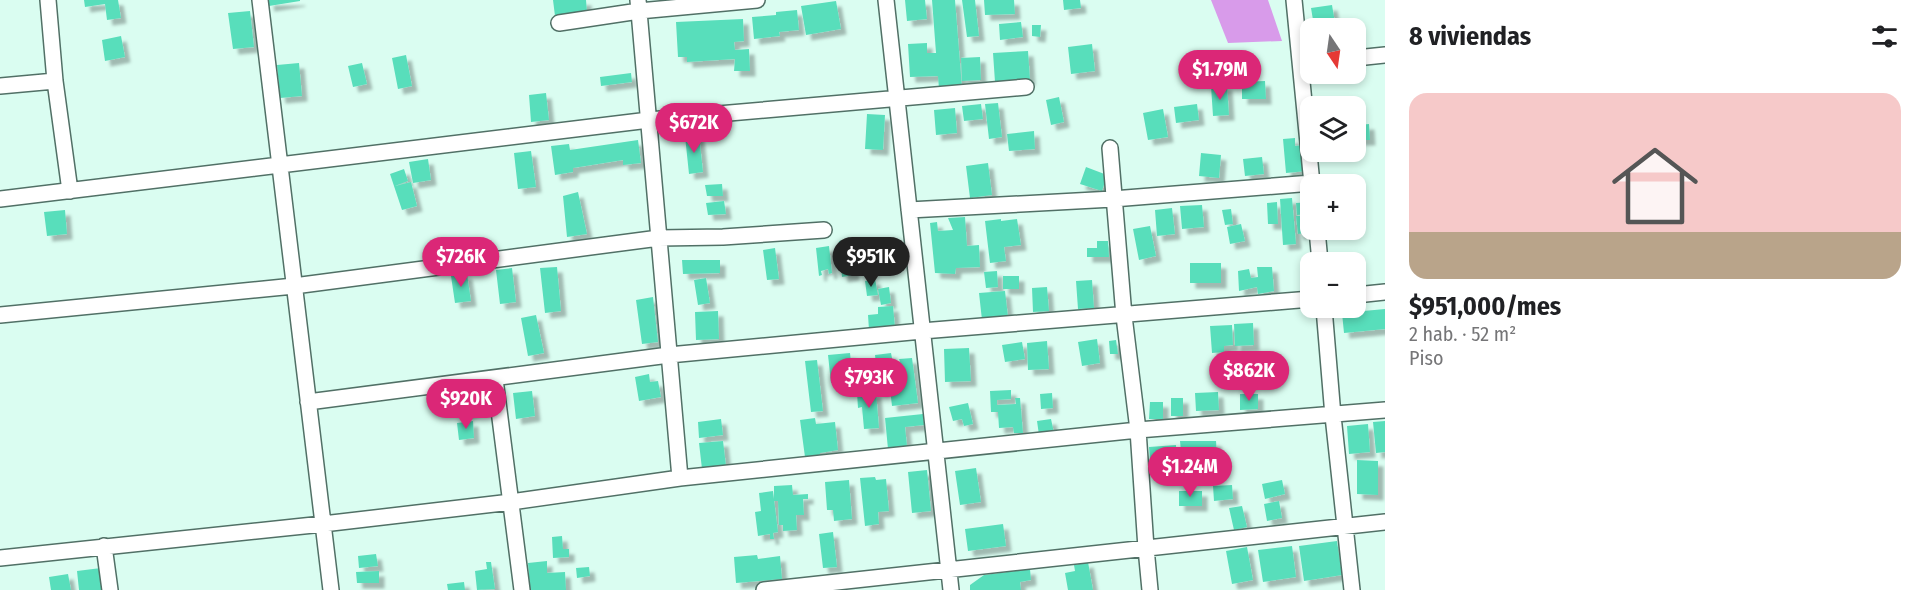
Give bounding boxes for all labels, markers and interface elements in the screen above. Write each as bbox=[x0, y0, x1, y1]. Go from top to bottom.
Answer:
north arrow bbox=[1300, 18, 1366, 84]
map controls bbox=[1300, 18, 1366, 318]
icon: filters bbox=[1868, 20, 1901, 53]
text: 8 viviendas bbox=[1409, 21, 1531, 52]
pin: $1.79M bbox=[1171, 50, 1269, 101]
text: $1.79M bbox=[1192, 57, 1248, 81]
button: layers bbox=[1300, 96, 1366, 162]
pin: $672K bbox=[652, 103, 736, 154]
text: $672K bbox=[669, 110, 719, 134]
icon: home bbox=[1601, 132, 1709, 240]
button: + bbox=[1300, 174, 1366, 240]
pin: $726K bbox=[419, 237, 503, 288]
pin: $951K bbox=[829, 237, 913, 288]
text: $726K bbox=[436, 244, 486, 268]
text: $951K bbox=[847, 244, 895, 268]
button: − bbox=[1300, 252, 1366, 318]
text: $951,000/mes bbox=[1409, 291, 1561, 322]
text: 2 hab. · 52 m² bbox=[1409, 322, 1516, 346]
text: Piso bbox=[1409, 346, 1444, 370]
pin: $862K bbox=[1207, 351, 1291, 402]
pin: $793K bbox=[827, 358, 911, 409]
text: $862K bbox=[1223, 358, 1275, 382]
text: $793K bbox=[844, 365, 894, 389]
pin: $920K bbox=[424, 379, 508, 430]
text: $920K bbox=[440, 386, 492, 410]
pin: $1.24M bbox=[1141, 447, 1239, 498]
text: $1.24M bbox=[1162, 454, 1218, 478]

